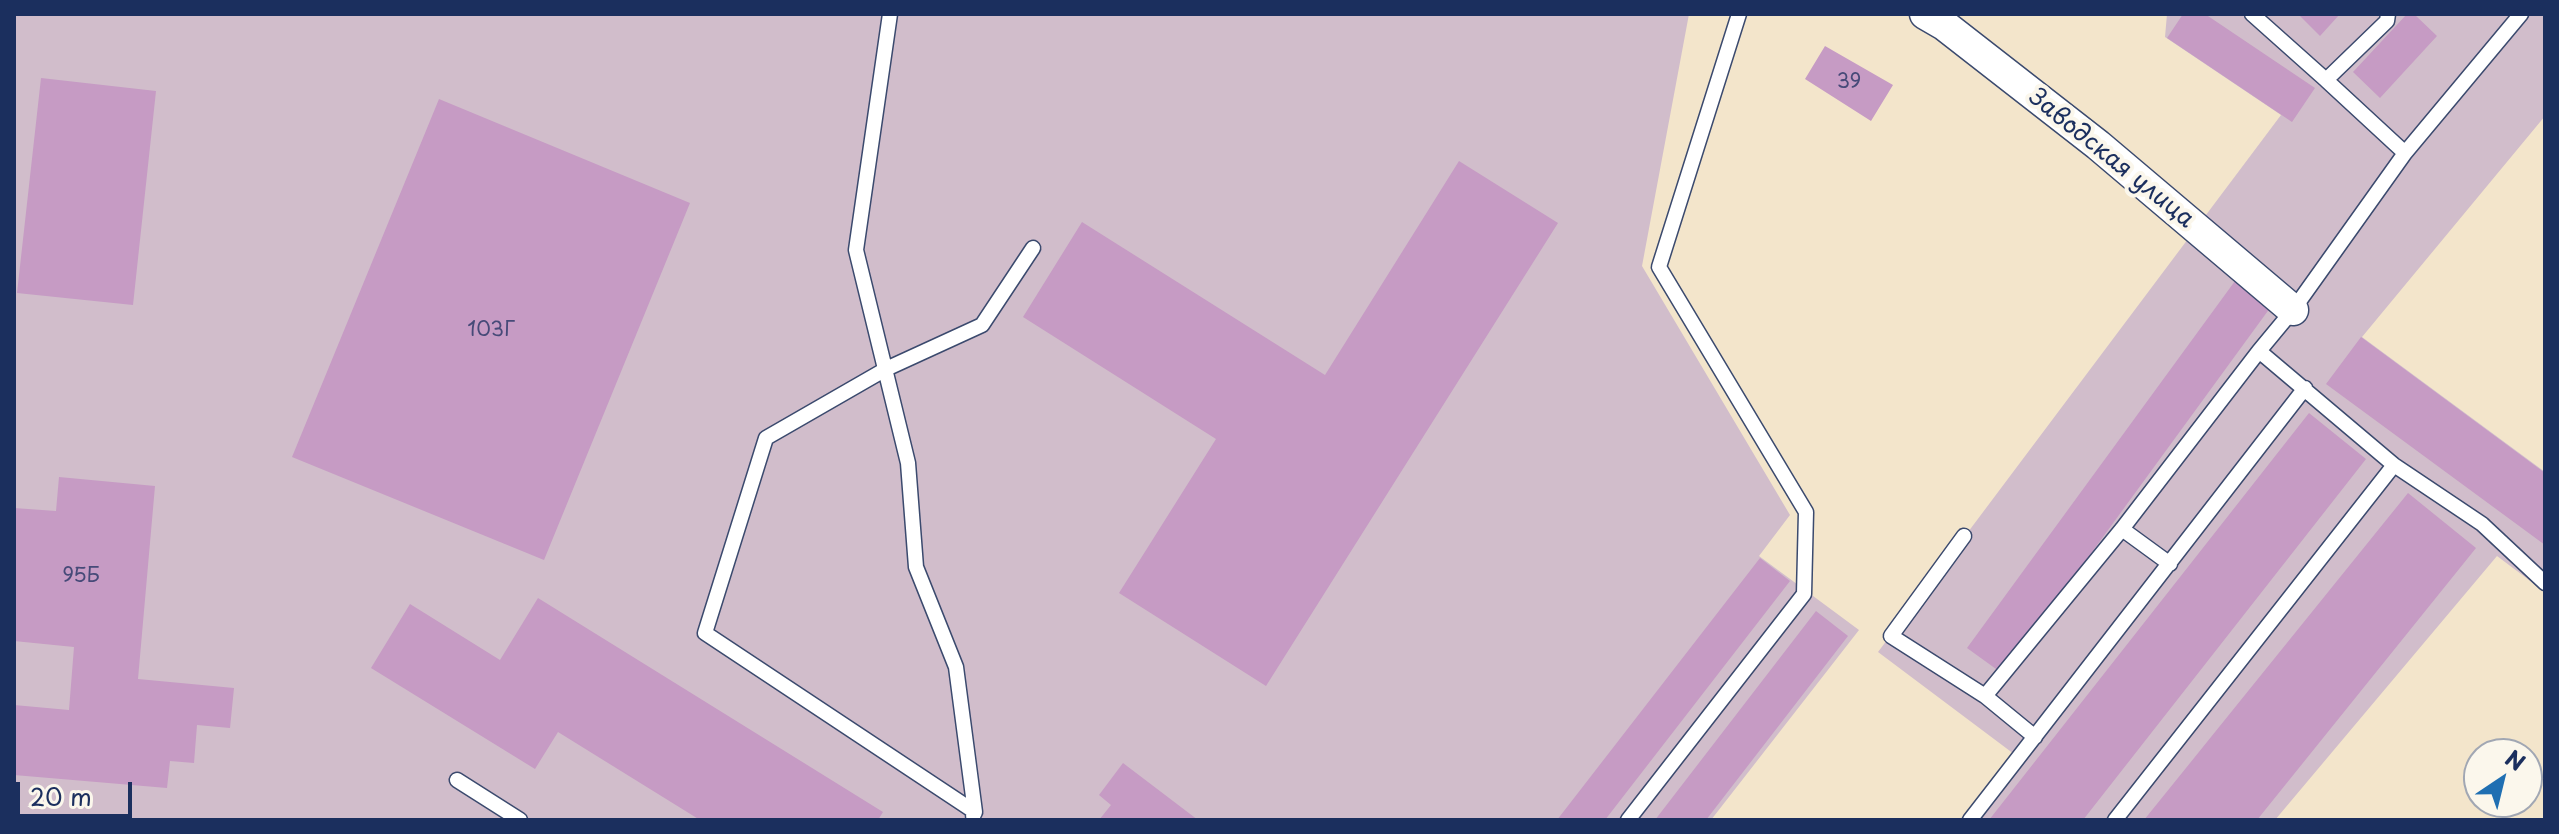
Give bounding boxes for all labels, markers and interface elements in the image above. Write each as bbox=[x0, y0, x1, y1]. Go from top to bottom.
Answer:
house number: 39 bbox=[1837, 70, 1861, 94]
street label: Заводская улица bbox=[2023, 84, 2199, 234]
house number: 103Г bbox=[467, 318, 515, 342]
house number: 95Б bbox=[62, 564, 100, 588]
north arrow bbox=[2463, 738, 2543, 818]
text: N bbox=[2499, 741, 2533, 778]
scale bar bbox=[20, 766, 136, 816]
text: 20 m bbox=[30, 778, 92, 814]

